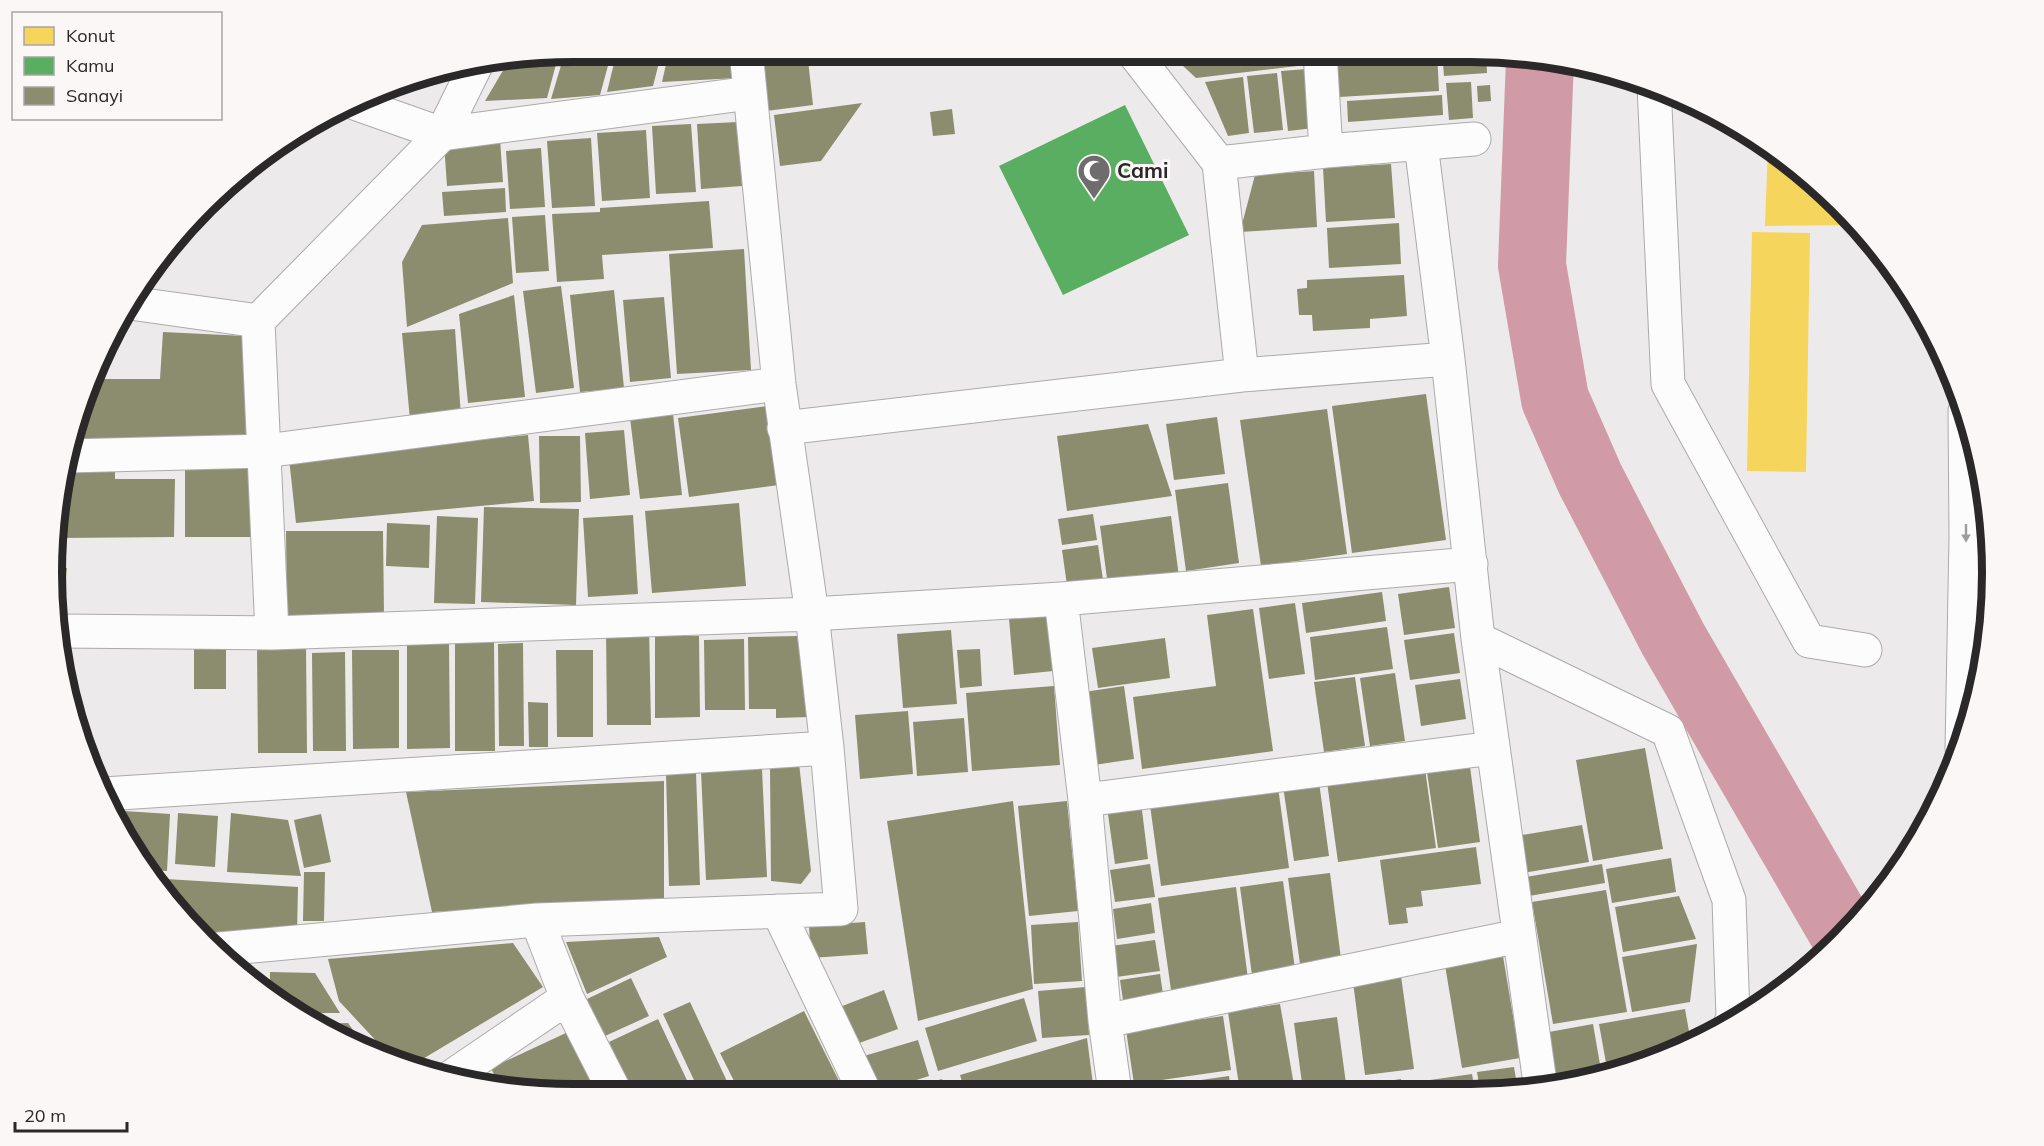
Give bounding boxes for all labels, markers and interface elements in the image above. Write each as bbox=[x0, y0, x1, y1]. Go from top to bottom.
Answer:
legend bbox=[12, 12, 222, 120]
text: Konut bbox=[66, 24, 115, 47]
text: Kamu bbox=[66, 54, 114, 77]
text: Sanayi bbox=[66, 84, 123, 107]
mosque icon: Cami bbox=[1076, 153, 1112, 200]
place label: Cami bbox=[1117, 157, 1168, 183]
one-way arrow bbox=[1961, 523, 1971, 542]
scale bar bbox=[15, 1095, 128, 1133]
text: 20 m bbox=[24, 1104, 66, 1127]

